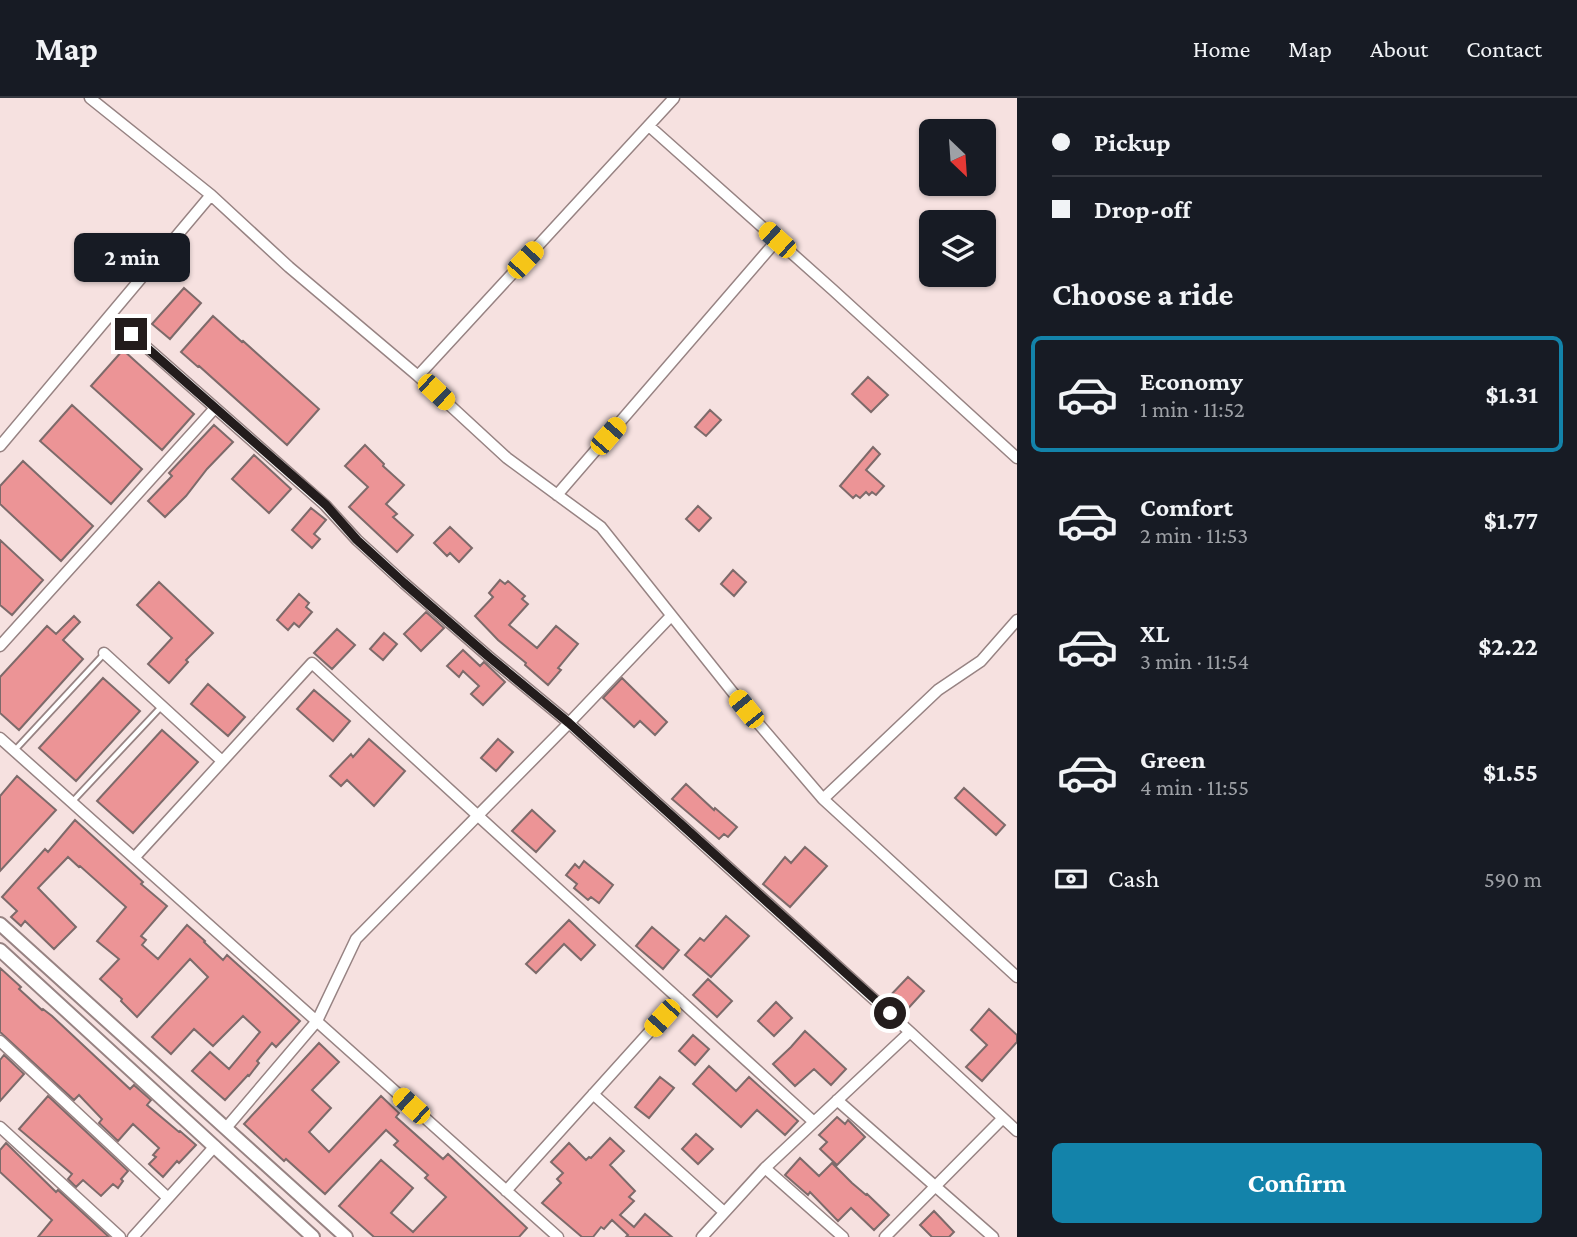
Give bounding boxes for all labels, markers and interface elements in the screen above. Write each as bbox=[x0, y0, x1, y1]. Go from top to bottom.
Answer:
text: Map bbox=[35, 30, 98, 67]
text: Home bbox=[1193, 35, 1250, 62]
text: Map bbox=[1288, 35, 1332, 62]
text: About bbox=[1370, 35, 1428, 62]
text: Contact bbox=[1466, 35, 1542, 62]
north arrow bbox=[919, 119, 996, 196]
map controls bbox=[919, 119, 996, 287]
text: Pickup bbox=[1094, 128, 1171, 157]
text: Drop-off bbox=[1094, 195, 1191, 224]
button: layers bbox=[919, 210, 996, 287]
car bbox=[755, 218, 800, 262]
callout: 2 min bbox=[73, 232, 189, 282]
car bbox=[503, 237, 548, 283]
text: 2 min bbox=[104, 244, 160, 270]
text: Choose a ride bbox=[1052, 276, 1233, 312]
route end bbox=[115, 318, 147, 350]
icon: car bbox=[1056, 363, 1119, 426]
text: Economy bbox=[1140, 367, 1243, 396]
car bbox=[414, 370, 459, 414]
text: $1.31 bbox=[1486, 380, 1538, 409]
text: 1 min · 11:52 bbox=[1140, 396, 1245, 422]
car bbox=[587, 413, 630, 459]
icon: car bbox=[1056, 489, 1119, 552]
text: Comfort bbox=[1140, 493, 1233, 522]
text: $1.77 bbox=[1484, 506, 1538, 535]
text: 2 min · 11:53 bbox=[1140, 522, 1248, 548]
icon: car bbox=[1056, 615, 1119, 678]
text: XL bbox=[1140, 619, 1169, 648]
text: $2.22 bbox=[1478, 632, 1538, 661]
text: 3 min · 11:54 bbox=[1140, 648, 1249, 674]
car bbox=[725, 686, 768, 732]
icon: car bbox=[1056, 741, 1119, 804]
text: Green bbox=[1140, 745, 1206, 774]
text: $1.55 bbox=[1483, 758, 1538, 787]
text: 4 min · 11:55 bbox=[1140, 774, 1249, 800]
icon: cash bbox=[1052, 860, 1090, 898]
text: Cash bbox=[1108, 864, 1159, 893]
text: 590 m bbox=[1484, 866, 1542, 892]
car bbox=[641, 995, 684, 1041]
route start bbox=[874, 997, 906, 1029]
car bbox=[389, 1084, 434, 1128]
button: Confirm bbox=[1052, 1143, 1542, 1223]

